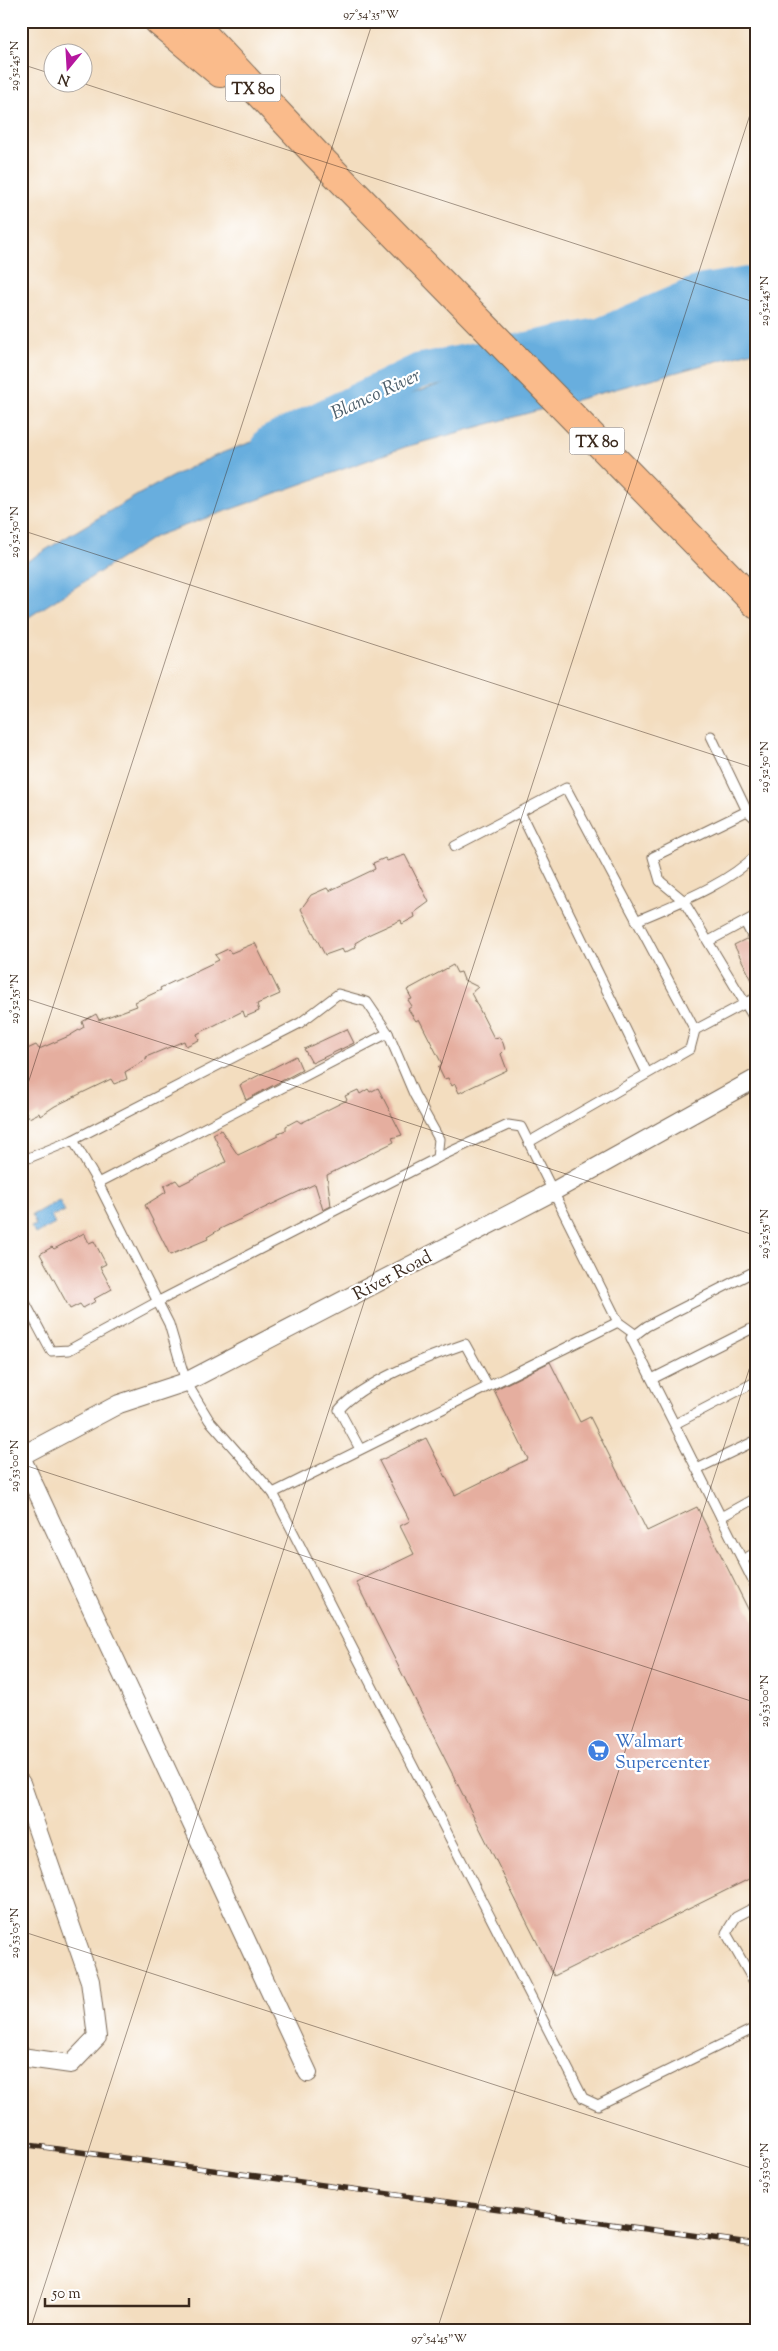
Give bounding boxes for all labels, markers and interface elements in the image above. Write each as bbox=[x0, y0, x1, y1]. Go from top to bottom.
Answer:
text: 97°54'35"W bbox=[343, 6, 399, 24]
text: 29°52'45"N bbox=[6, 40, 24, 91]
north arrow bbox=[42, 42, 92, 92]
text: N bbox=[56, 67, 73, 90]
road number: TX 80 bbox=[226, 75, 280, 102]
text: 29°52'45"N bbox=[756, 275, 774, 326]
water label: Blanco River bbox=[327, 363, 425, 428]
road number: TX 80 bbox=[570, 428, 624, 454]
text: 29°52'50"N bbox=[6, 506, 24, 558]
text: 29°52'50"N bbox=[756, 741, 774, 793]
text: 29°52'55"N bbox=[6, 974, 24, 1024]
text: 29°52'55"N bbox=[756, 1209, 774, 1259]
street label: River Road bbox=[349, 1245, 437, 1308]
text: 29°53'00"N bbox=[6, 1439, 24, 1492]
text: 29°53'00"N bbox=[756, 1674, 774, 1727]
place label: Walmart Supercenter bbox=[615, 1730, 710, 1777]
supermarket icon: Walmart Supercenter bbox=[587, 1739, 611, 1763]
text: 29°53'05"N bbox=[6, 1907, 24, 1958]
text: 29°53'05"N bbox=[756, 2142, 774, 2193]
scale bar bbox=[45, 2276, 189, 2308]
text: 50 m bbox=[51, 2284, 81, 2305]
text: 97°54'45"W bbox=[411, 2330, 467, 2348]

